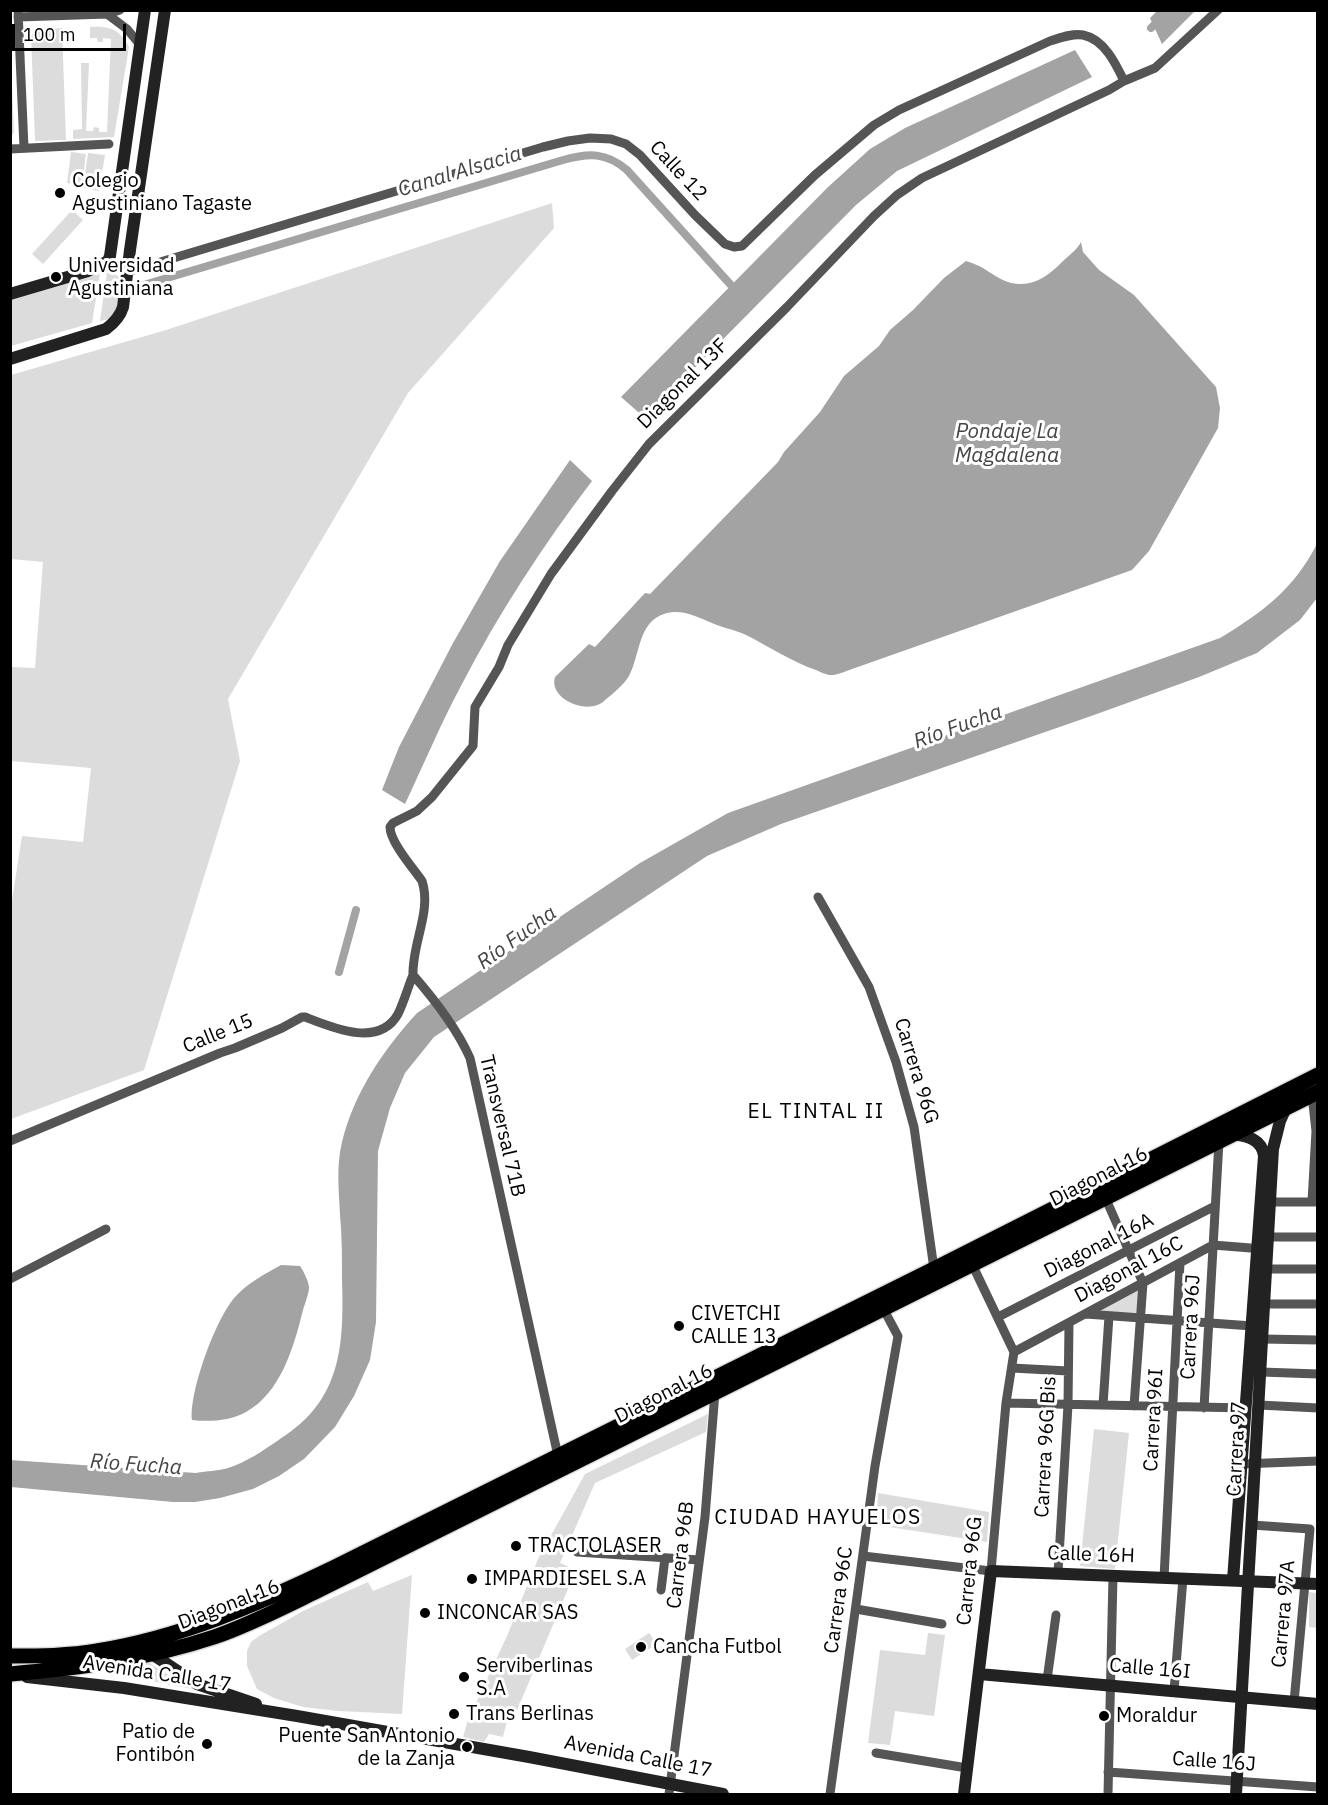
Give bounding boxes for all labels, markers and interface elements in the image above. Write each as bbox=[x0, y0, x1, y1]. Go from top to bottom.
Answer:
scale bar bbox=[15, 12, 129, 50]
text: 100 m bbox=[23, 23, 75, 46]
street label: Calle 12 bbox=[644, 136, 712, 206]
water label: Canal Alsacia bbox=[395, 141, 525, 203]
place label: Colegio Agustiniano Tagaste bbox=[72, 169, 252, 216]
marker: Colegio Agustiniano Tagaste bbox=[53, 186, 67, 200]
place label: Universidad Agustiniana bbox=[68, 254, 175, 301]
marker: Universidad Agustiniana bbox=[49, 270, 63, 284]
street label: Diagonal 13F bbox=[633, 334, 733, 434]
water label: Pondaje La Magdalena bbox=[955, 419, 1059, 469]
water label: Río Fucha bbox=[910, 699, 1006, 755]
water label: Río Fucha bbox=[472, 901, 562, 975]
street label: Calle 15 bbox=[179, 1009, 257, 1059]
street label: Carrera 96G bbox=[889, 1015, 943, 1127]
street label: Transversal 71B bbox=[474, 1053, 530, 1199]
district label: EL TINTAL II bbox=[747, 1099, 885, 1125]
street label: Diagonal 16 bbox=[1046, 1142, 1152, 1212]
street label: Diagonal 16A bbox=[1040, 1208, 1158, 1284]
street label: Diagonal 16C bbox=[1071, 1231, 1187, 1309]
street label: Carrera 96J bbox=[1176, 1274, 1206, 1380]
place label: CIVETCHI CALLE 13 bbox=[691, 1302, 781, 1349]
marker: CIVETCHI CALLE 13 bbox=[672, 1319, 686, 1333]
street label: Diagonal 16 bbox=[611, 1359, 717, 1429]
street label: Carrera 96I bbox=[1139, 1368, 1169, 1472]
street label: Carrera 96G Bis bbox=[1030, 1376, 1062, 1518]
street label: Carrera 97 bbox=[1223, 1401, 1251, 1497]
water label: Río Fucha bbox=[89, 1449, 183, 1481]
street label: Carrera 96B bbox=[662, 1500, 700, 1610]
district label: CIUDAD HAYUELOS bbox=[714, 1505, 922, 1531]
street label: Carrera 96G bbox=[952, 1515, 988, 1627]
place label: TRACTOLASER bbox=[528, 1534, 662, 1558]
marker: TRACTOLASER bbox=[509, 1539, 523, 1553]
street label: Calle 16H bbox=[1047, 1541, 1135, 1569]
street label: Carrera 96C bbox=[820, 1545, 858, 1655]
street label: Carrera 97A bbox=[1267, 1559, 1301, 1669]
place label: IMPARDIESEL S.A bbox=[484, 1567, 646, 1591]
marker: IMPARDIESEL S.A bbox=[465, 1572, 479, 1586]
street label: Diagonal 16 bbox=[175, 1575, 283, 1635]
place label: INCONCAR SAS bbox=[437, 1601, 578, 1625]
marker: INCONCAR SAS bbox=[418, 1606, 432, 1620]
place label: Cancha Futbol bbox=[653, 1635, 782, 1659]
marker: Cancha Futbol bbox=[634, 1640, 648, 1654]
street label: Avenida Calle 17 bbox=[81, 1650, 233, 1698]
street label: Calle 16I bbox=[1108, 1653, 1192, 1685]
place label: Serviberlinas S.A bbox=[476, 1654, 593, 1701]
marker: Serviberlinas S.A bbox=[457, 1670, 471, 1684]
place label: Trans Berlinas bbox=[466, 1702, 594, 1726]
place label: Moraldur bbox=[1116, 1704, 1197, 1728]
marker: Trans Berlinas bbox=[447, 1707, 461, 1721]
marker: Moraldur bbox=[1097, 1709, 1111, 1723]
place label: Patio de Fontibón bbox=[116, 1720, 195, 1767]
place label: Puente San Antonio de la Zanja bbox=[278, 1724, 455, 1771]
street label: Avenida Calle 17 bbox=[562, 1731, 714, 1783]
marker: Patio de Fontibón bbox=[200, 1737, 214, 1751]
marker: Puente San Antonio de la Zanja bbox=[460, 1740, 474, 1754]
street label: Calle 16J bbox=[1171, 1747, 1257, 1777]

